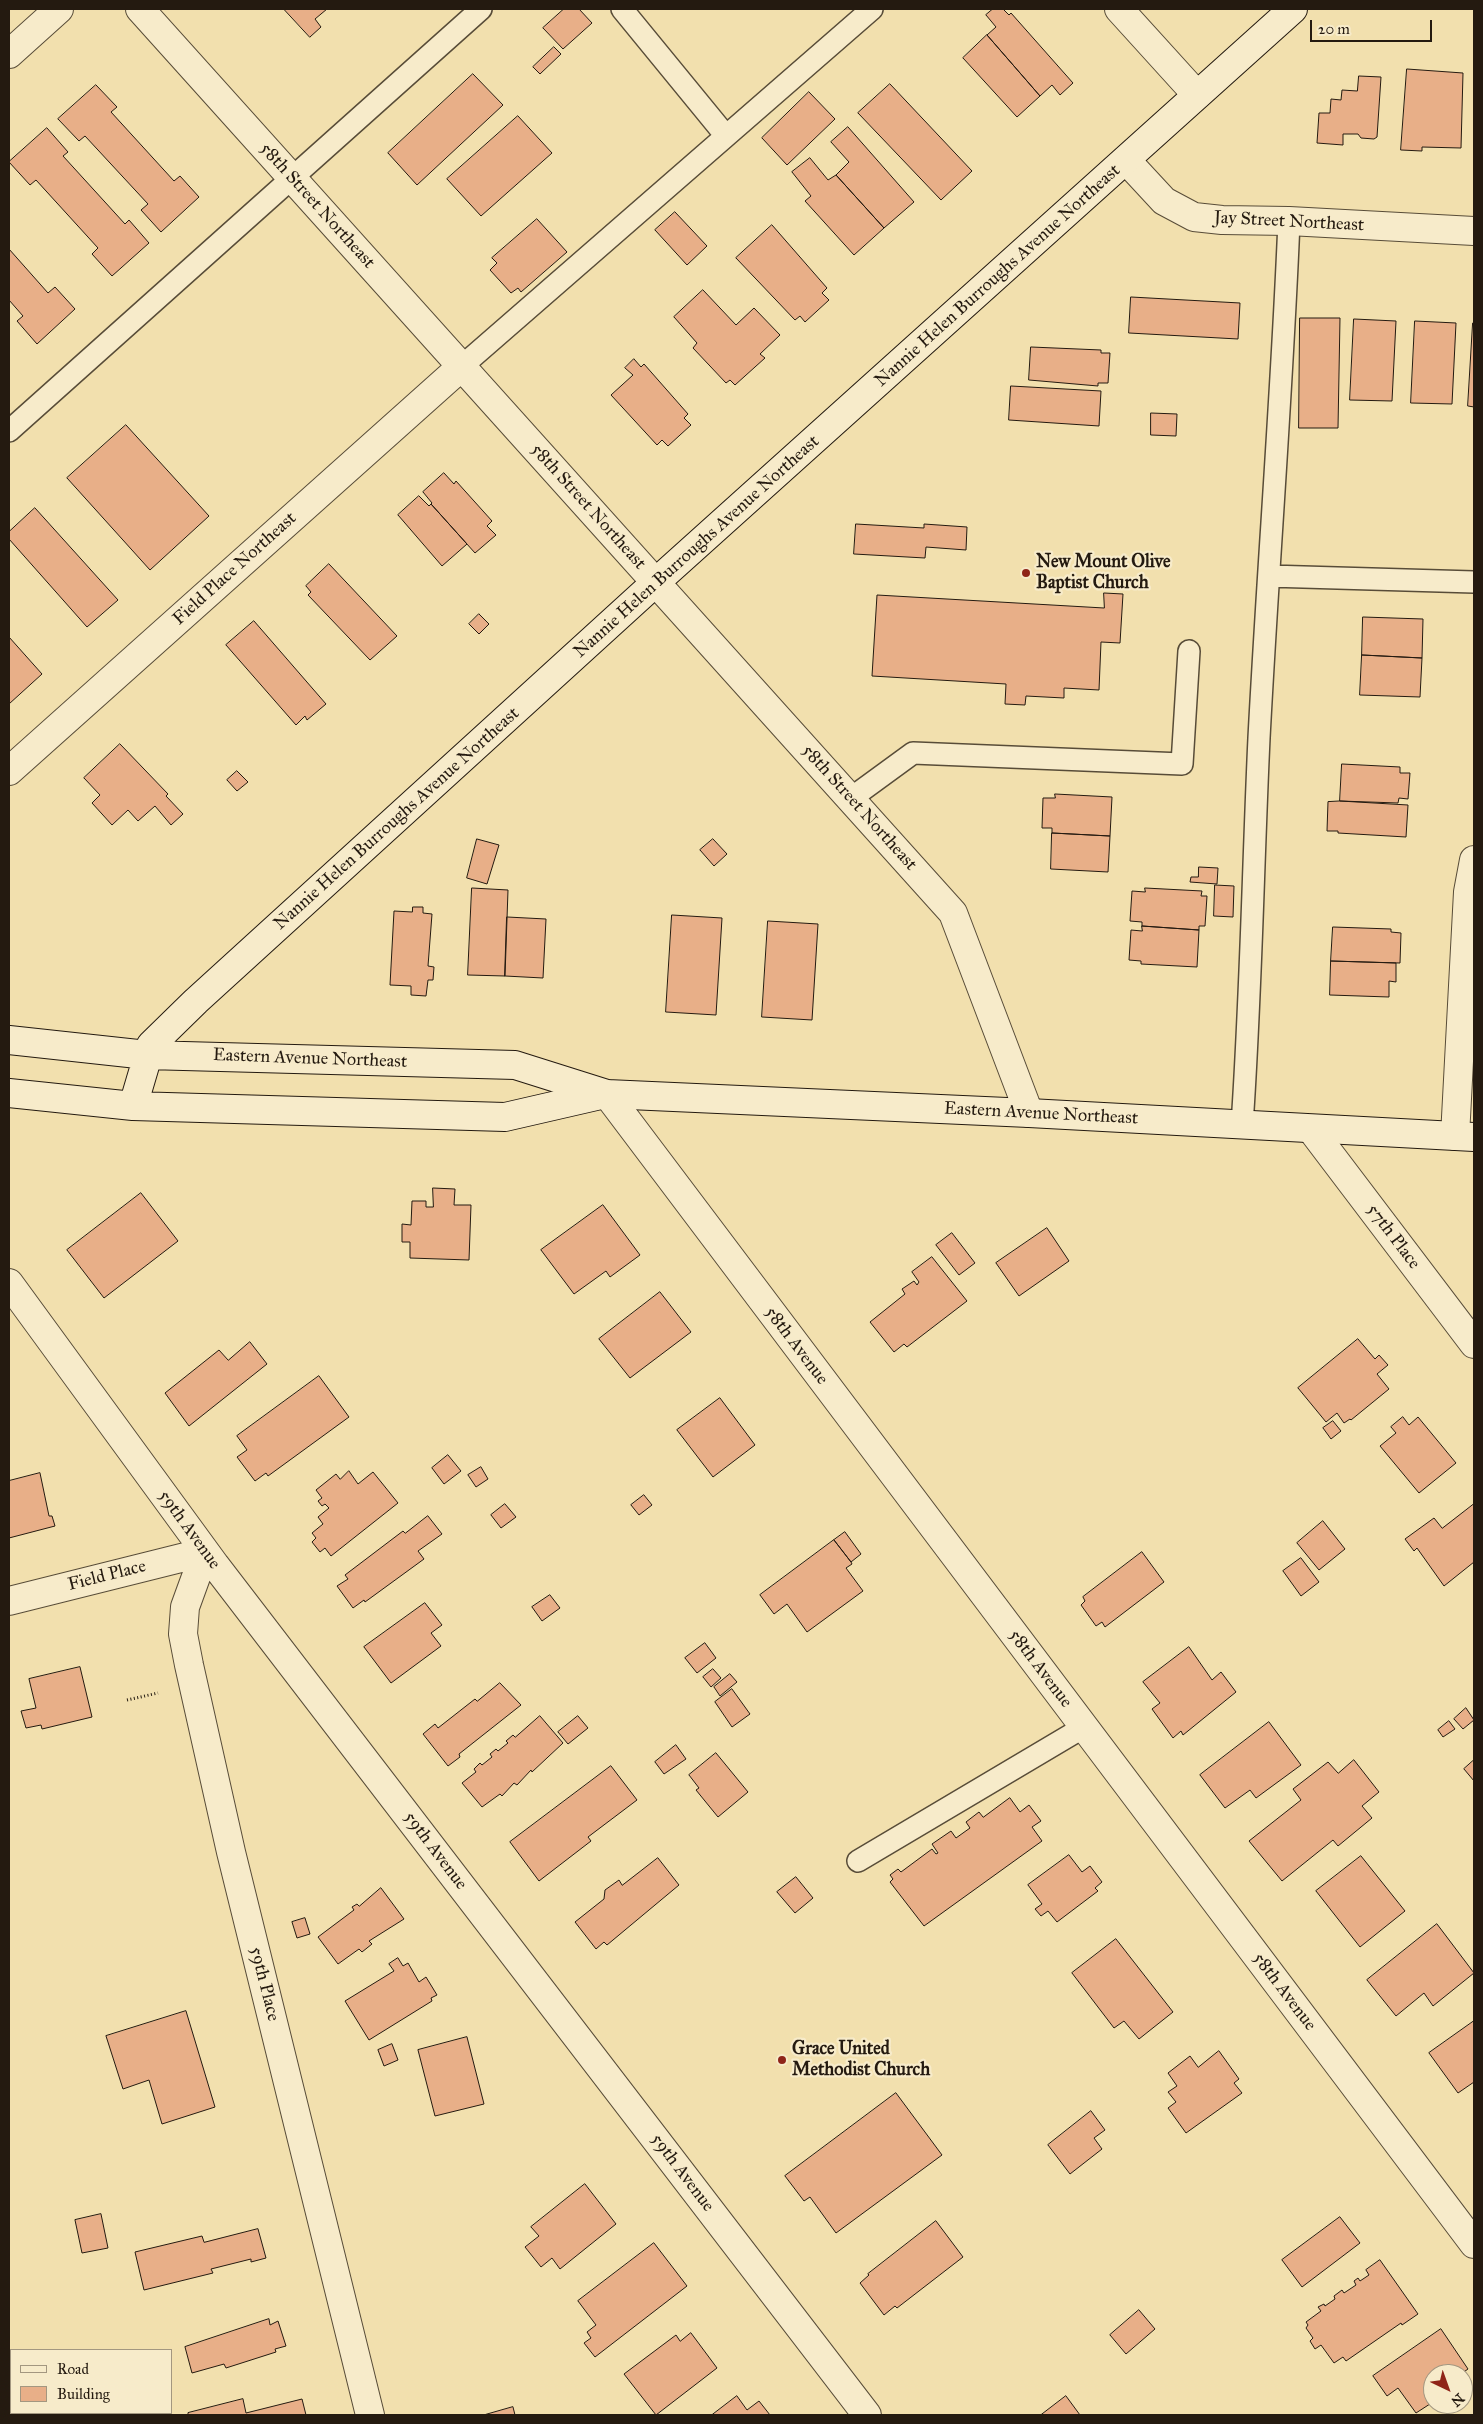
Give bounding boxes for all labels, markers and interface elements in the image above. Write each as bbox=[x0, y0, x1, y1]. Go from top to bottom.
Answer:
scale bar bbox=[1313, 10, 1436, 42]
text: 20 m bbox=[1318, 20, 1350, 38]
street label: 58th Street Northeast bbox=[255, 139, 379, 273]
street label: Nannie Helen Burroughs Avenue Northeast bbox=[871, 160, 1125, 392]
street label: Jay Street Northeast bbox=[1213, 207, 1365, 237]
street label: Nannie Helen Burroughs Avenue Northeast bbox=[570, 431, 824, 663]
street label: 58th Street Northeast bbox=[526, 440, 650, 574]
street label: Field Place Northeast bbox=[169, 508, 301, 630]
place label: New Mount Olive Baptist Church bbox=[1036, 552, 1170, 594]
marker: New Mount Olive Baptist Church bbox=[1020, 567, 1032, 579]
street label: Nannie Helen Burroughs Avenue Northeast bbox=[270, 703, 524, 935]
street label: 58th Street Northeast bbox=[797, 741, 921, 875]
street label: Eastern Avenue Northeast bbox=[212, 1045, 408, 1073]
street label: Eastern Avenue Northeast bbox=[943, 1098, 1139, 1130]
street label: 57th Place bbox=[1361, 1200, 1425, 1274]
street label: 58th Avenue bbox=[760, 1303, 832, 1389]
street label: 59th Avenue bbox=[153, 1486, 225, 1574]
street label: Field Place bbox=[66, 1556, 148, 1596]
street label: 58th Avenue bbox=[1004, 1626, 1076, 1712]
street label: 59th Avenue bbox=[399, 1808, 471, 1894]
street label: 59th Place bbox=[244, 1944, 284, 2024]
street label: 58th Avenue bbox=[1248, 1949, 1320, 2035]
place label: Grace United Methodist Church bbox=[792, 2039, 930, 2082]
marker: Grace United Methodist Church bbox=[776, 2054, 788, 2066]
street label: 59th Avenue bbox=[646, 2130, 718, 2216]
legend bbox=[10, 2349, 172, 2414]
text: Road bbox=[57, 2360, 89, 2378]
north arrow bbox=[1423, 2364, 1473, 2414]
text: Building bbox=[57, 2385, 110, 2403]
text: N bbox=[1448, 2389, 1468, 2410]

